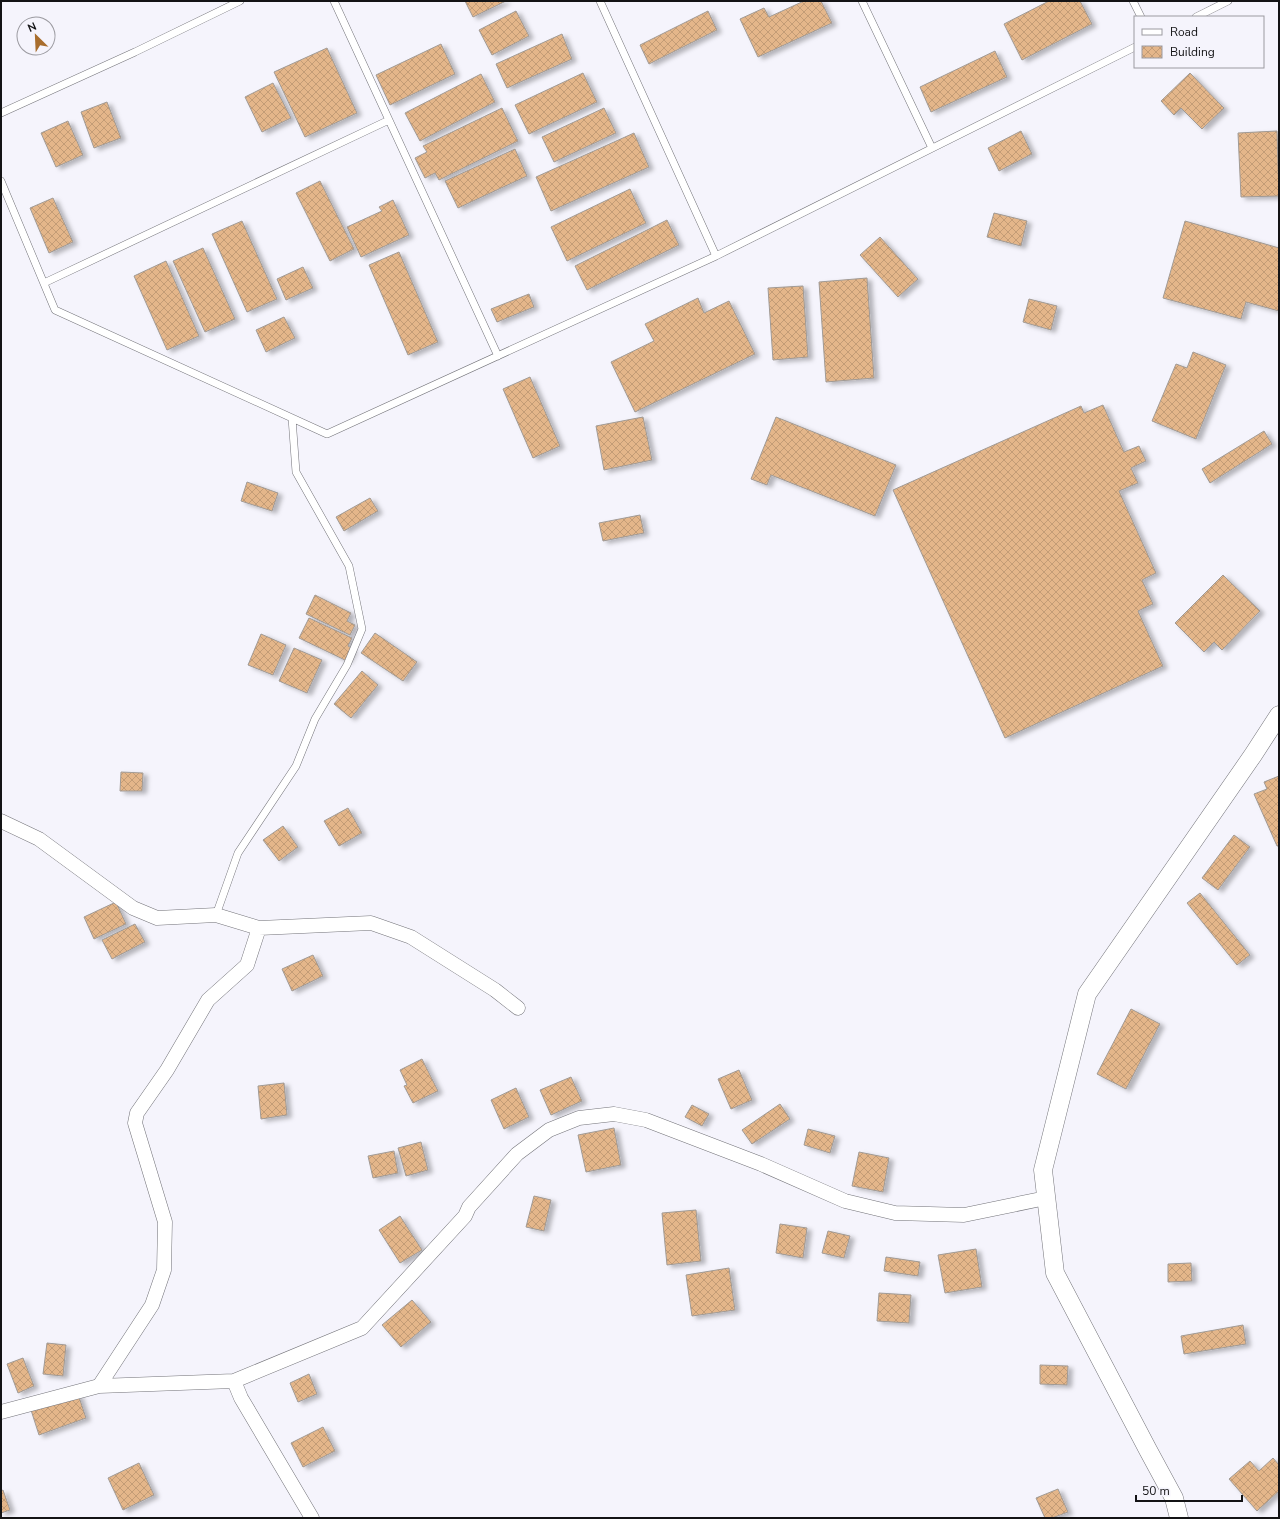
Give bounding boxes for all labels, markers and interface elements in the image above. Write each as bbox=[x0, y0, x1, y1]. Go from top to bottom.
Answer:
north arrow bbox=[16, 16, 56, 56]
legend bbox=[1134, 16, 1264, 68]
text: N bbox=[25, 19, 39, 36]
text: Road bbox=[1170, 24, 1198, 40]
text: Building bbox=[1170, 44, 1215, 60]
scale bar bbox=[1136, 1477, 1242, 1503]
text: 50 m bbox=[1142, 1483, 1170, 1499]

